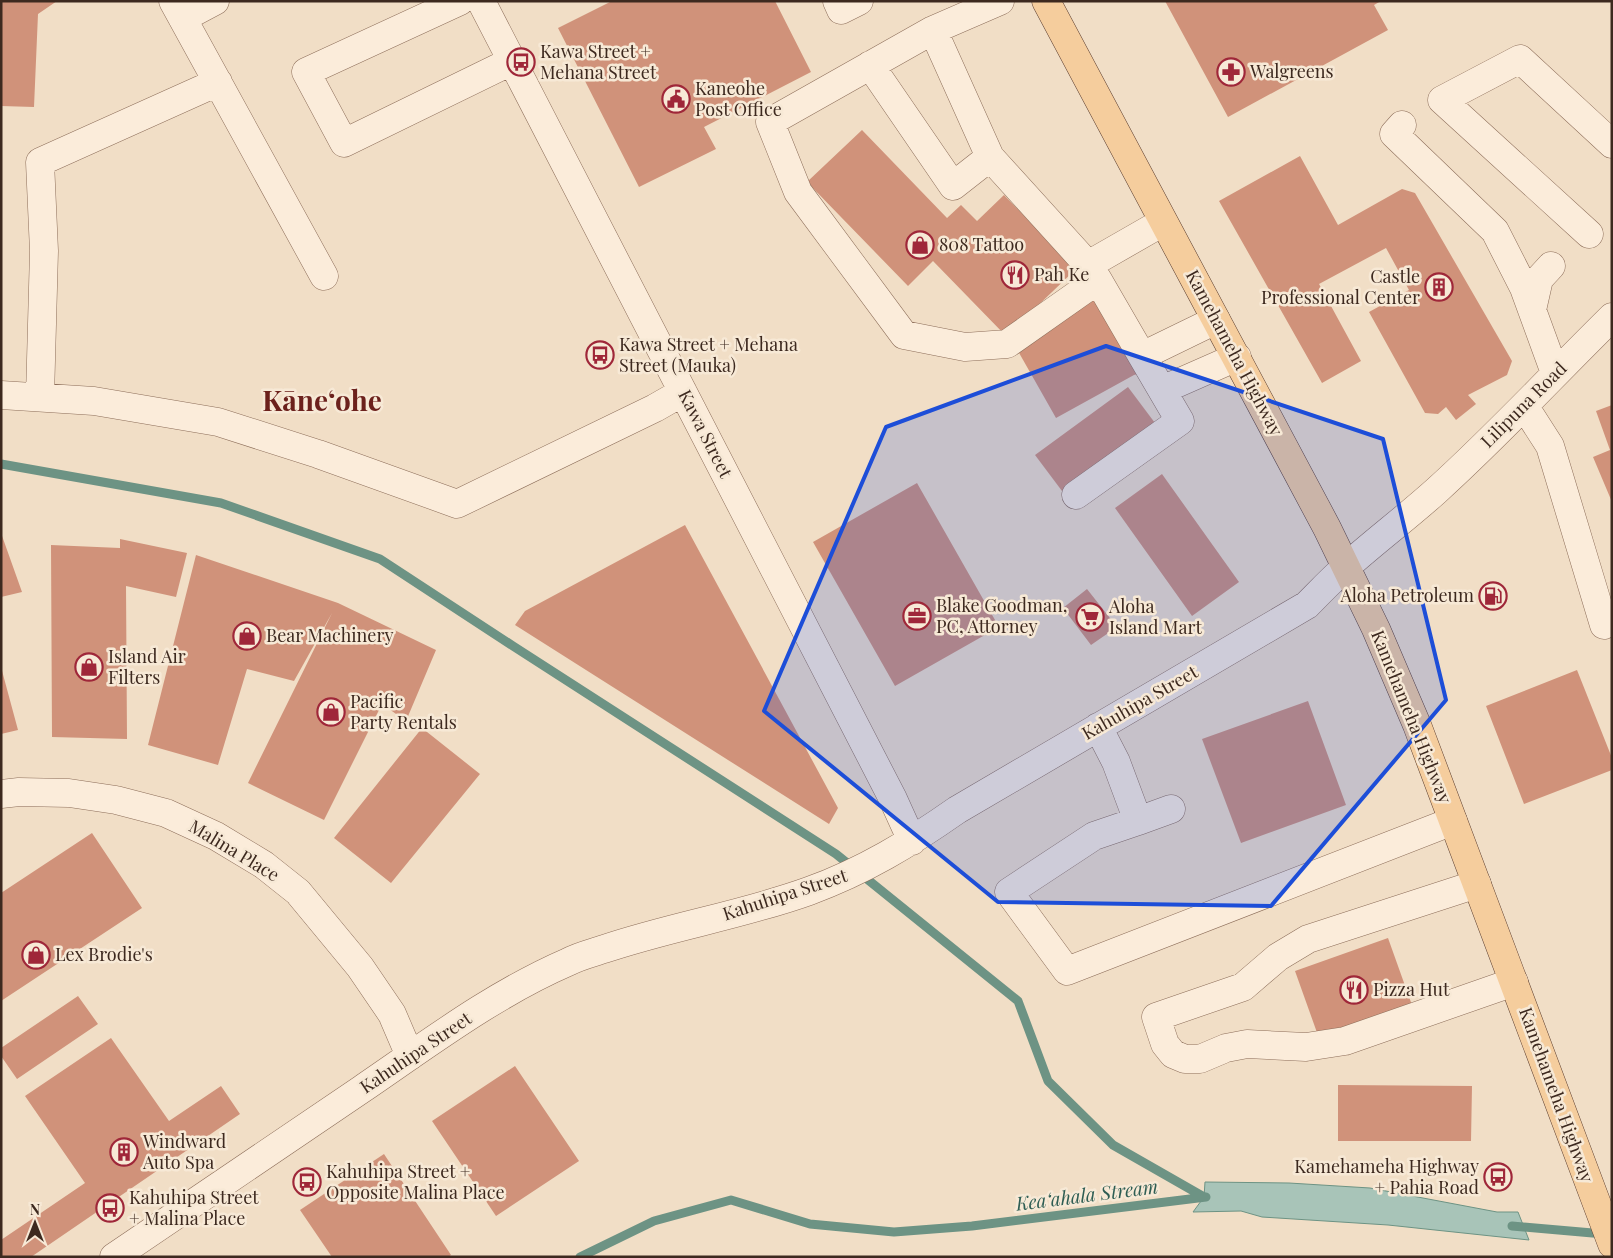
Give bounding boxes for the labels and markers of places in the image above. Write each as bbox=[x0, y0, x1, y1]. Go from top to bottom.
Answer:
place label: Kawa Street + Mehana Street bbox=[540, 39, 657, 84]
bus stop icon: Kawa Street + Mehana Street bbox=[506, 47, 536, 77]
pharmacy icon: Walgreens bbox=[1216, 57, 1246, 87]
place label: Walgreens bbox=[1249, 59, 1334, 83]
place label: Kaneohe Post Office bbox=[695, 76, 782, 121]
public building icon: Kaneohe Post Office bbox=[661, 84, 691, 114]
shop icon: 808 Tattoo bbox=[905, 230, 935, 260]
place label: 808 Tattoo bbox=[939, 232, 1024, 256]
restaurant icon: Pah Ke bbox=[1000, 260, 1030, 290]
place label: Pah Ke bbox=[1034, 262, 1089, 286]
place label: Castle Professional Center bbox=[1261, 264, 1420, 309]
building icon: Castle Professional Center bbox=[1424, 272, 1454, 302]
place label: Kawa Street + Mehana Street (Mauka) bbox=[619, 332, 798, 377]
bus stop icon: Kawa Street + Mehana Street (Mauka) bbox=[585, 340, 615, 370]
fuel station icon: Aloha Petroleum bbox=[1478, 581, 1508, 611]
place label: Aloha Petroleum bbox=[1340, 583, 1474, 607]
place label: Blake Goodman, PC, Attorney bbox=[936, 593, 1067, 638]
place label: Aloha Island Mart bbox=[1108, 594, 1202, 639]
office icon: Blake Goodman, PC, Attorney bbox=[902, 601, 932, 631]
supermarket icon: Aloha Island Mart bbox=[1075, 602, 1105, 632]
shop icon: Bear Machinery bbox=[232, 621, 262, 651]
place label: Bear Machinery bbox=[266, 623, 394, 647]
place label: Island Air Filters bbox=[108, 644, 186, 689]
shop icon: Island Air Filters bbox=[74, 652, 104, 682]
place label: Pacific Party Rentals bbox=[350, 689, 457, 734]
shop icon: Pacific Party Rentals bbox=[316, 697, 346, 727]
shop icon: Lex Brodie's bbox=[21, 940, 51, 970]
place label: Lex Brodie's bbox=[55, 942, 153, 966]
restaurant icon: Pizza Hut bbox=[1339, 975, 1369, 1005]
place label: Pizza Hut bbox=[1373, 977, 1450, 1001]
place label: Windward Auto Spa bbox=[142, 1129, 227, 1174]
building icon: Windward Auto Spa bbox=[109, 1137, 139, 1167]
place label: Kamehameha Highway + Pahia Road bbox=[1294, 1154, 1480, 1199]
place label: Kahuhipa Street + Opposite Malina Place bbox=[326, 1159, 505, 1204]
bus stop icon: Kamehameha Highway + Pahia Road bbox=[1483, 1162, 1513, 1192]
bus stop icon: Kahuhipa Street + Opposite Malina Place bbox=[292, 1167, 322, 1197]
place label: Kahuhipa Street + Malina Place bbox=[129, 1185, 259, 1230]
bus stop icon: Kahuhipa Street + Malina Place bbox=[95, 1193, 125, 1223]

